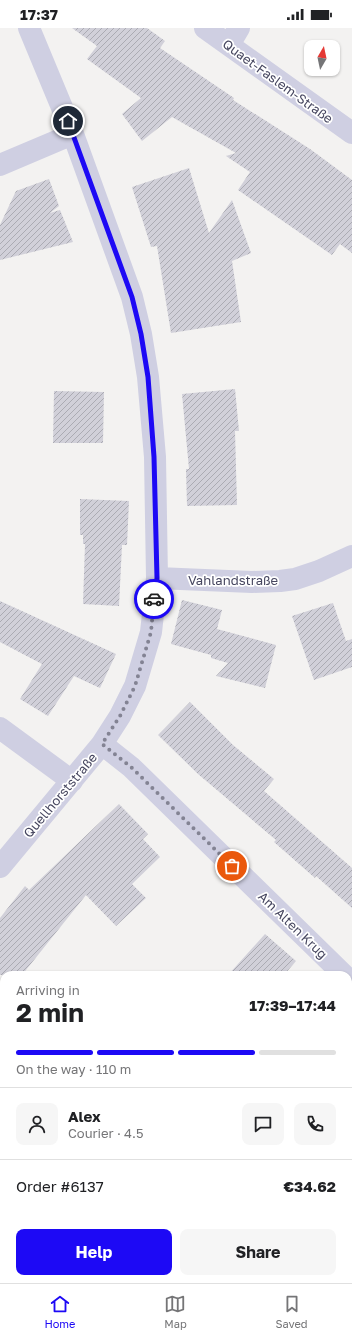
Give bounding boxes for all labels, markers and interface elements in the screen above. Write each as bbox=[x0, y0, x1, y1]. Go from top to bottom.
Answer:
text: 17:37 bbox=[20, 5, 58, 23]
street label: Quaet-Faslem-Straße bbox=[220, 36, 336, 126]
north arrow bbox=[304, 40, 340, 76]
map controls bbox=[304, 40, 340, 76]
pin bbox=[51, 104, 85, 138]
icon: home bbox=[57, 110, 79, 132]
street label: Vahlandstraße bbox=[188, 572, 278, 588]
courier bbox=[134, 579, 174, 619]
icon: car bbox=[143, 588, 165, 610]
street label: Quellhorststraße bbox=[20, 749, 100, 841]
pin bbox=[215, 849, 249, 883]
icon: bag bbox=[221, 855, 243, 877]
street label: Am Alten Krug bbox=[255, 888, 331, 962]
text: Arriving in bbox=[16, 982, 80, 998]
text: 17:39–17:44 bbox=[249, 996, 336, 1014]
text: 2 min bbox=[16, 997, 84, 1028]
text: On the way · 110 m bbox=[16, 1061, 131, 1077]
button: person bbox=[16, 1103, 58, 1145]
button: chat bbox=[242, 1103, 284, 1145]
button: phone bbox=[294, 1103, 336, 1145]
text: Alex bbox=[68, 1107, 101, 1125]
text: Courier · 4.5 bbox=[68, 1125, 143, 1141]
text: Order #6137 bbox=[16, 1177, 104, 1195]
text: €34.62 bbox=[283, 1177, 336, 1195]
button: Help bbox=[16, 1229, 172, 1275]
button: Share bbox=[180, 1229, 336, 1275]
tab: Home bbox=[44, 1293, 75, 1330]
tab: Map bbox=[164, 1293, 187, 1330]
tab: Saved bbox=[275, 1293, 308, 1330]

